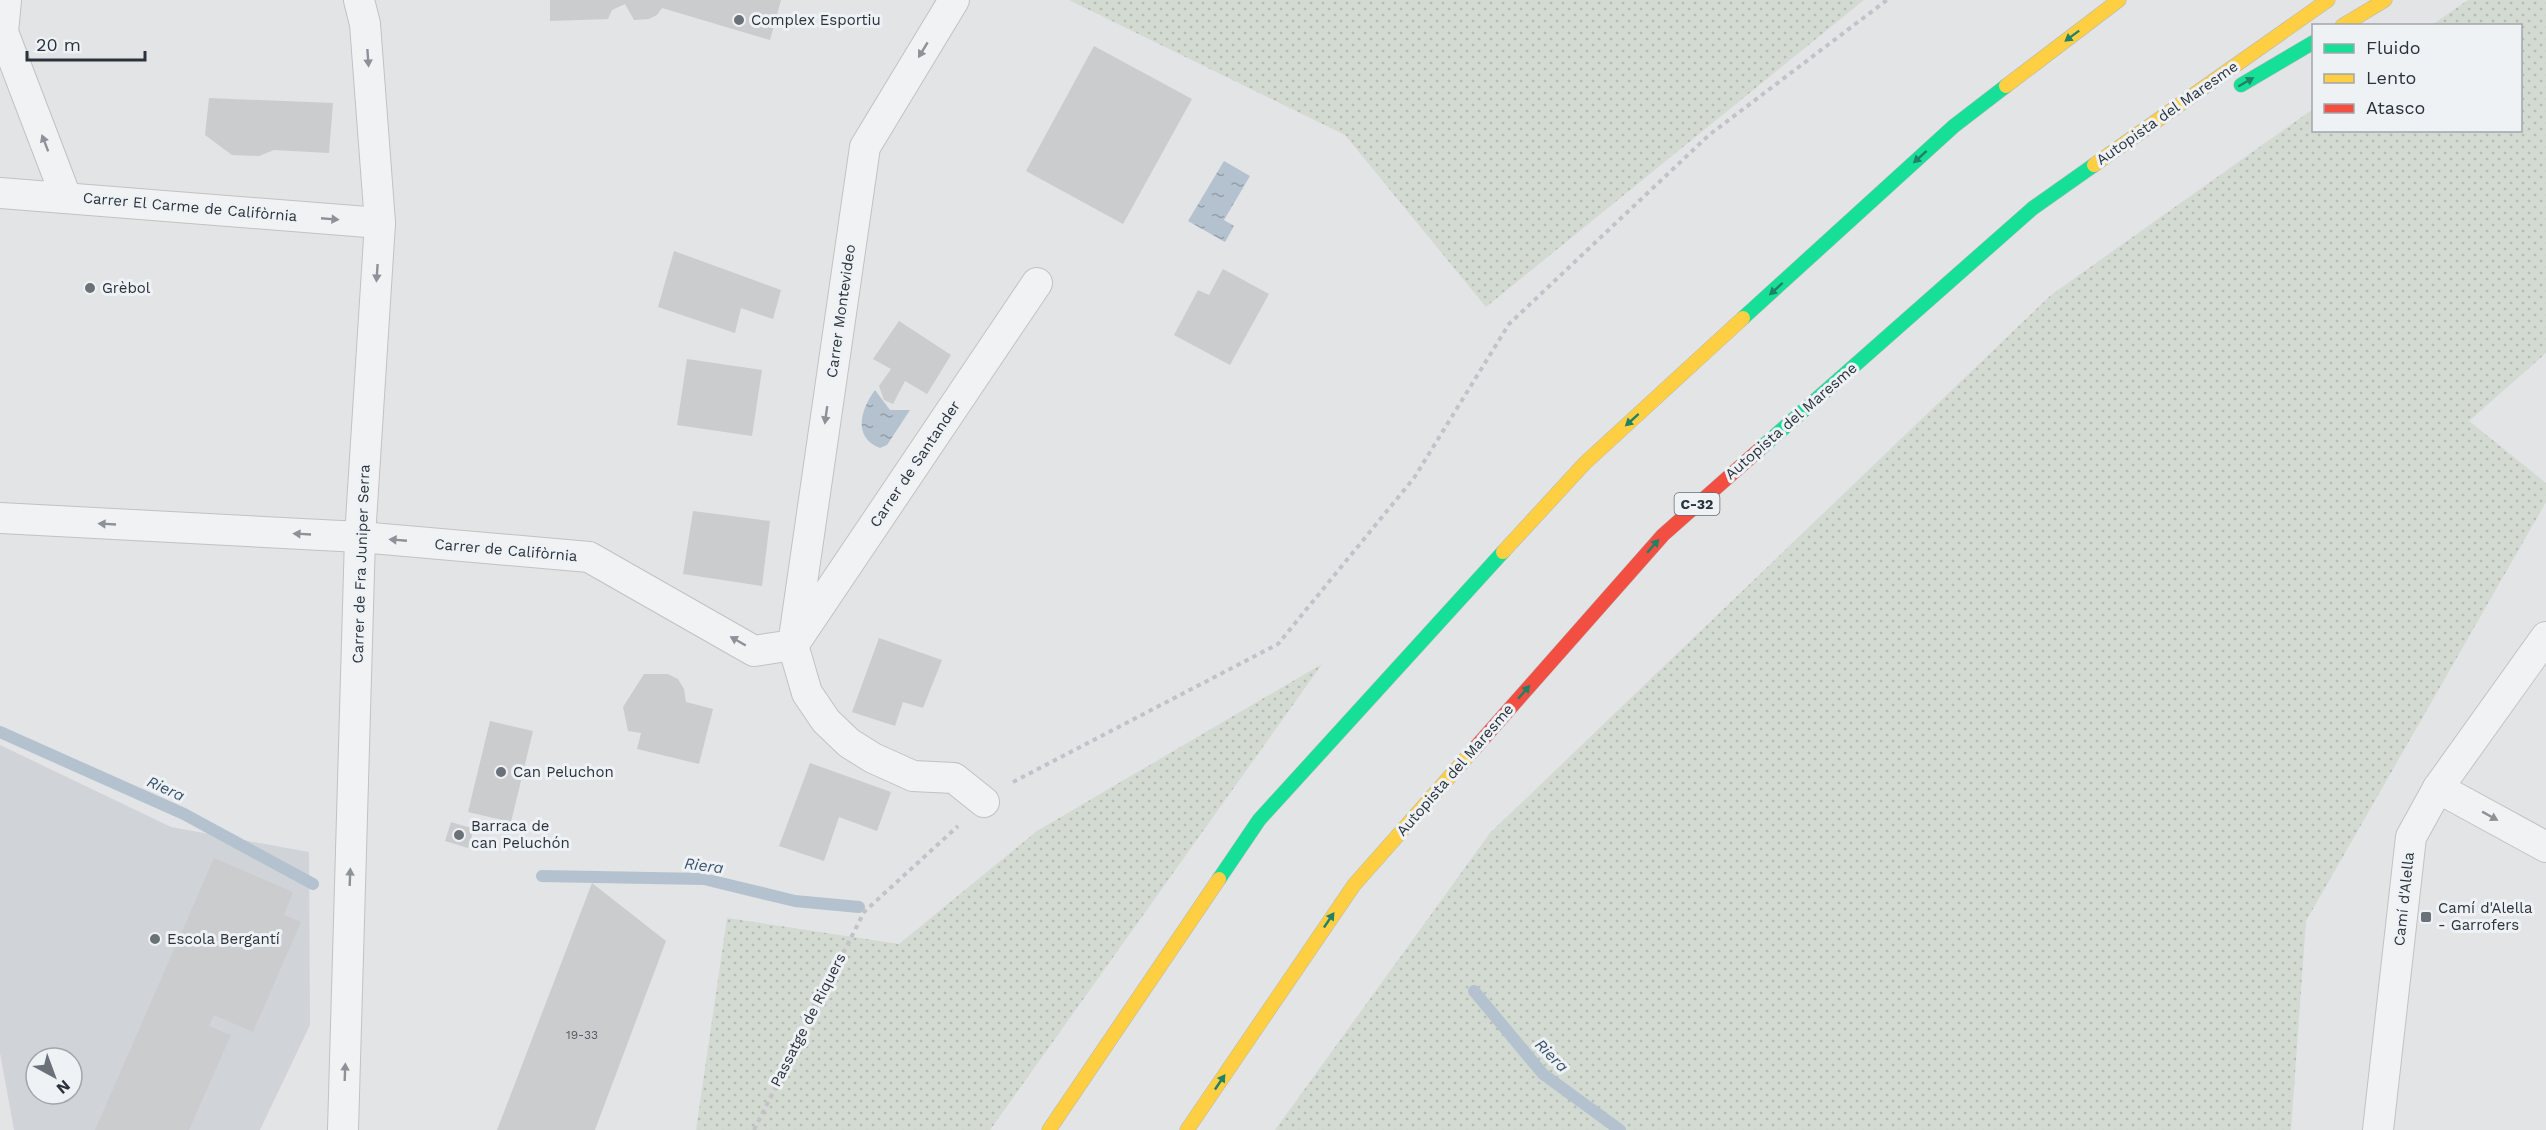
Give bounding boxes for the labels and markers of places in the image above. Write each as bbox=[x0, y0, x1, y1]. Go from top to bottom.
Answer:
place label: Complex Esportiu bbox=[751, 11, 881, 29]
marker: Complex Esportiu bbox=[732, 13, 746, 27]
place label: Grèbol bbox=[102, 279, 151, 297]
marker: Grèbol bbox=[83, 281, 97, 295]
place label: Can Peluchon bbox=[513, 763, 614, 781]
marker: Can Peluchon bbox=[494, 765, 508, 779]
place label: Barraca de can Peluchón bbox=[471, 817, 570, 852]
marker: Barraca de can Peluchón bbox=[452, 828, 466, 842]
place label: Camí d'Alella - Garrofers bbox=[2438, 899, 2533, 934]
marker: Camí d'Alella - Garrofers bbox=[2419, 910, 2433, 924]
place label: Escola Bergantí bbox=[167, 930, 280, 948]
marker: Escola Bergantí bbox=[148, 932, 162, 946]

